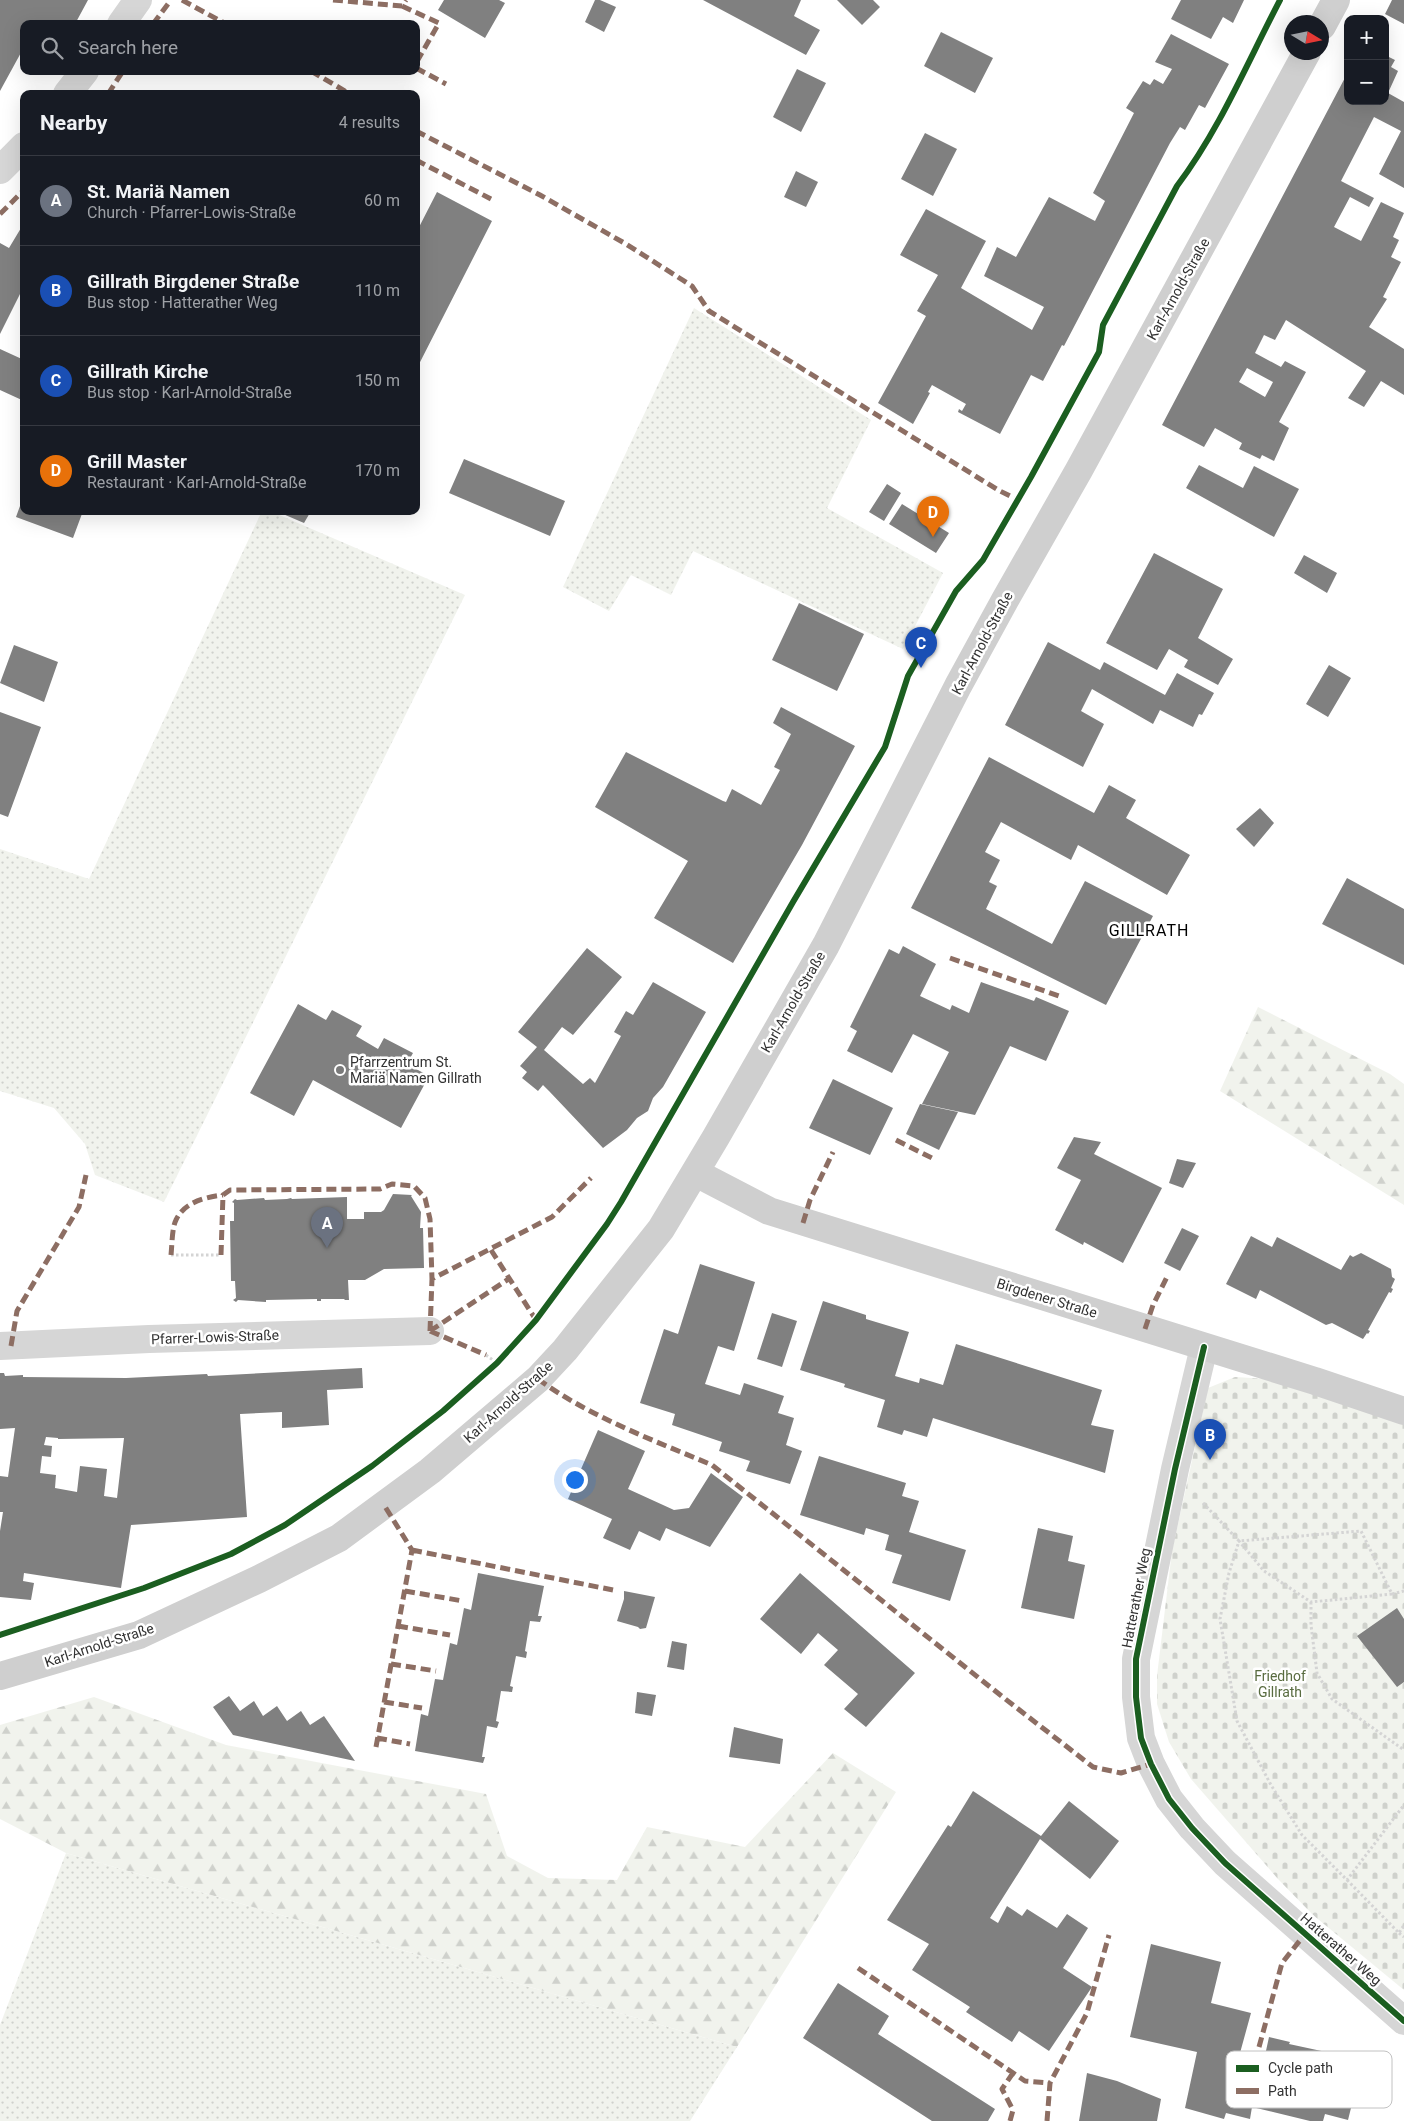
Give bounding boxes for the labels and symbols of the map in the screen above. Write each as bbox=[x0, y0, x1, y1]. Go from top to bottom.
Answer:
north arrow bbox=[1284, 15, 1329, 60]
street label: Karl-Arnold-Straße bbox=[1143, 235, 1213, 343]
pin: D bbox=[917, 496, 949, 537]
street label: Karl-Arnold-Straße bbox=[948, 589, 1016, 697]
pin: C bbox=[905, 627, 937, 668]
district label: GILLRATH bbox=[1109, 921, 1189, 940]
street label: Karl-Arnold-Straße bbox=[758, 949, 828, 1055]
place label: Pfarrzentrum St. Mariä Namen Gillrath bbox=[350, 1054, 482, 1086]
marker: Pfarrzentrum St. Mariä Namen Gillrath bbox=[334, 1064, 346, 1076]
pin: A bbox=[311, 1207, 343, 1248]
street label: Birgdener Straße bbox=[995, 1275, 1099, 1321]
street label: Pfarrer-Lowis-Straße bbox=[151, 1327, 279, 1347]
street label: Karl-Arnold-Straße bbox=[460, 1358, 556, 1446]
pin: B bbox=[1194, 1419, 1226, 1460]
your location bbox=[562, 1467, 588, 1493]
street label: Hatterather Weg bbox=[1118, 1547, 1154, 1649]
street label: Karl-Arnold-Straße bbox=[42, 1620, 156, 1670]
park label: Friedhof Gillrath bbox=[1254, 1668, 1306, 1700]
street label: Hatterather Weg bbox=[1297, 1910, 1385, 1988]
legend bbox=[1226, 2051, 1392, 2108]
text: Cycle path bbox=[1268, 2060, 1333, 2076]
text: Path bbox=[1268, 2083, 1297, 2099]

